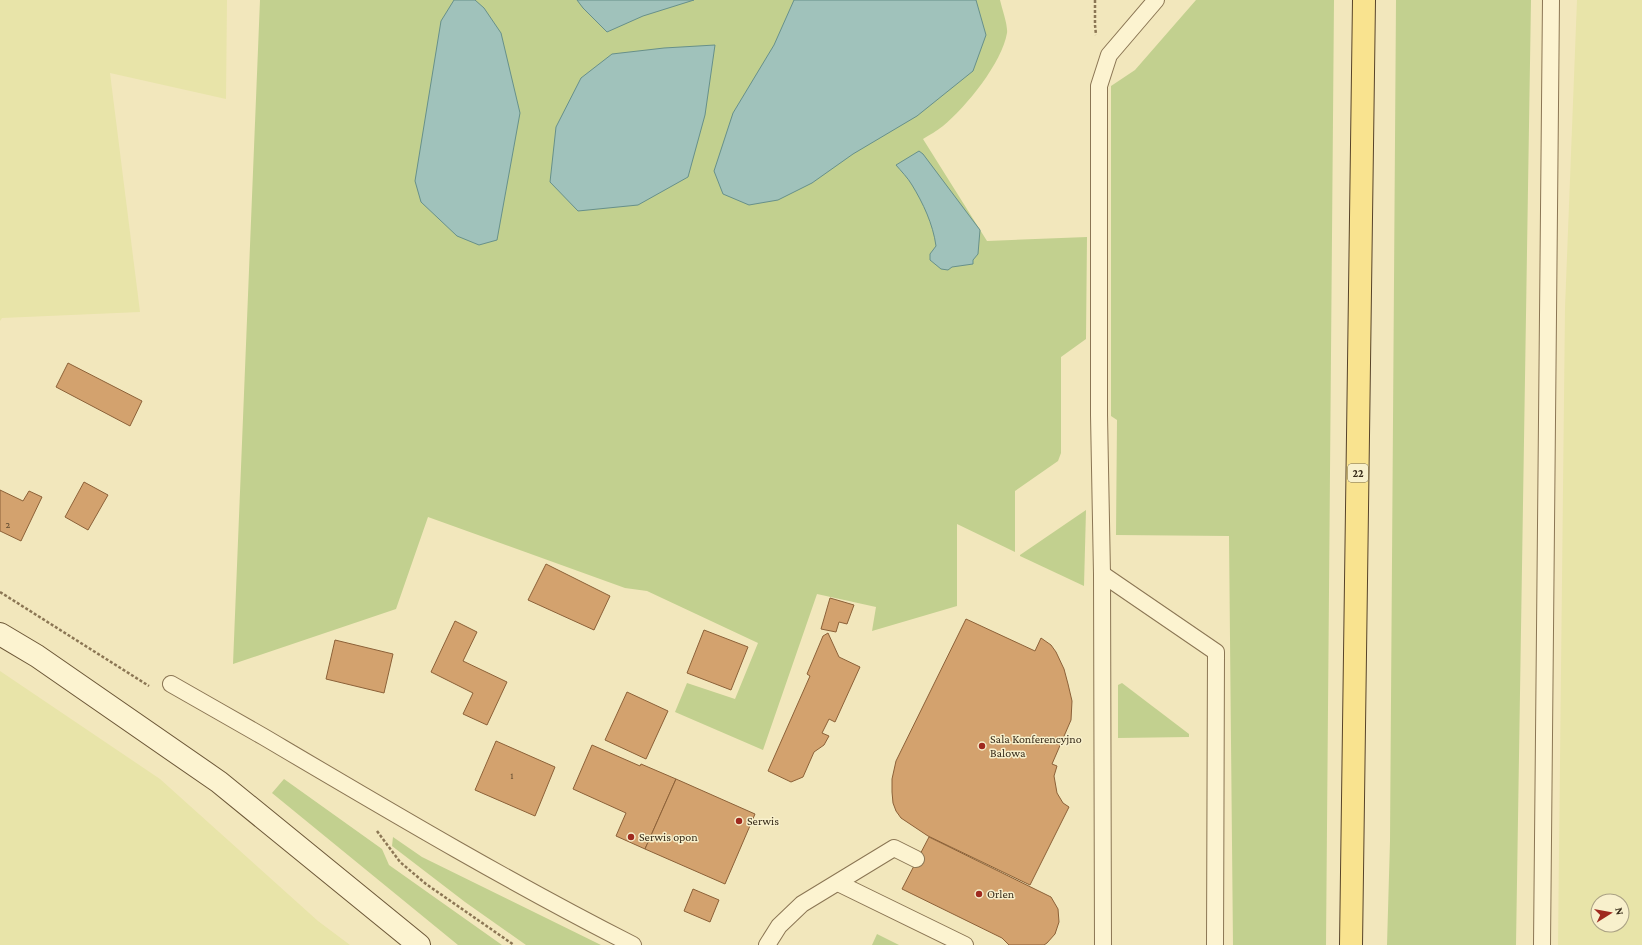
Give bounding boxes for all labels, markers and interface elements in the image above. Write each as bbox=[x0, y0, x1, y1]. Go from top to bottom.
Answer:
road number: 22 bbox=[1348, 464, 1368, 482]
house number: 2 bbox=[6, 519, 11, 530]
place label: Sala Konferencyjno Balowa bbox=[990, 732, 1082, 760]
marker: Sala Konferencyjno Balowa bbox=[977, 741, 987, 751]
house number: 1 bbox=[510, 770, 514, 781]
place label: Serwis bbox=[747, 814, 779, 828]
marker: Serwis bbox=[734, 816, 744, 826]
place label: Serwis opon bbox=[639, 830, 698, 844]
marker: Serwis opon bbox=[626, 832, 636, 842]
place label: Orlen bbox=[987, 887, 1015, 901]
marker: Orlen bbox=[974, 889, 984, 899]
north arrow bbox=[1590, 893, 1630, 933]
text: N bbox=[1613, 906, 1627, 916]

